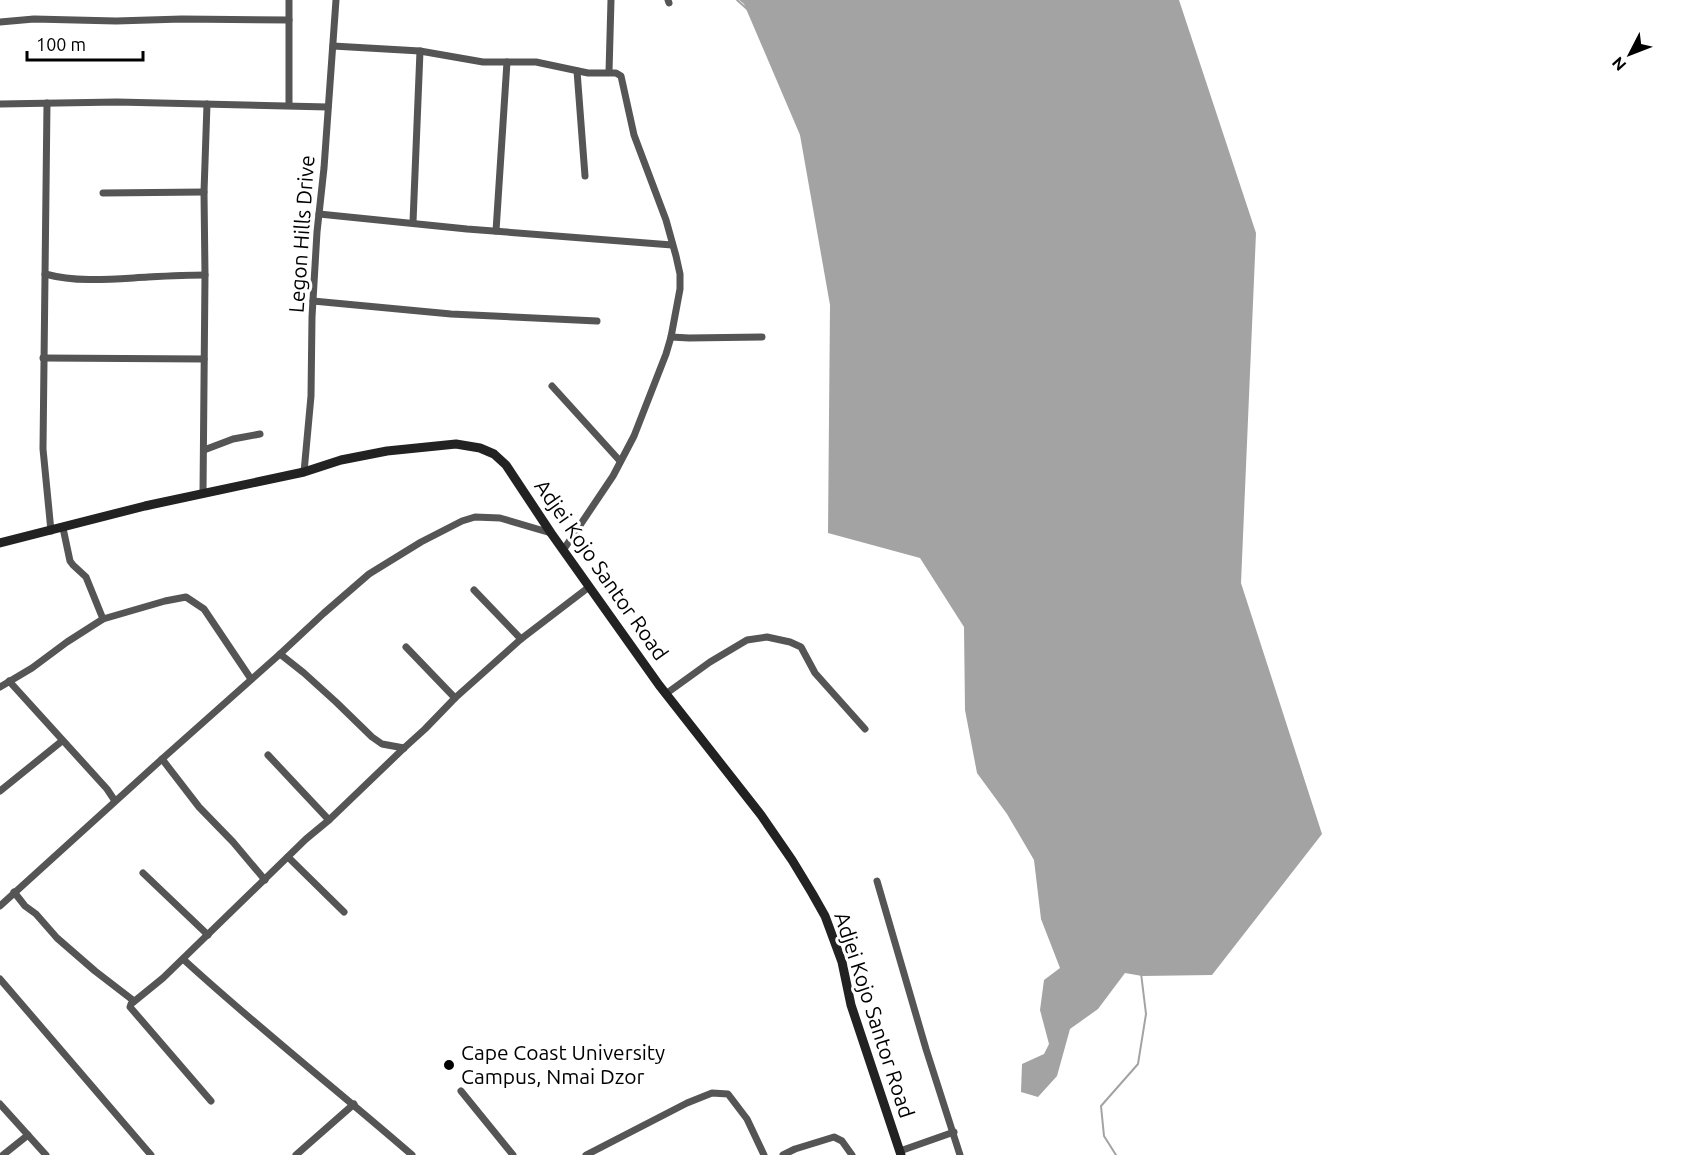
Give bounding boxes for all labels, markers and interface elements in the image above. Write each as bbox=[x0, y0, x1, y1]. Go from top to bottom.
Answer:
scale bar bbox=[27, 24, 142, 62]
north arrow bbox=[1600, 24, 1660, 84]
text: 100 m bbox=[36, 34, 86, 54]
text: N bbox=[1608, 54, 1630, 74]
street label: Legon Hills Drive bbox=[284, 154, 318, 313]
street label: Adjei Kojo Santor Road bbox=[530, 474, 673, 664]
street label: Adjei Kojo Santor Road bbox=[830, 909, 920, 1121]
place label: Cape Coast University Campus, Nmai Dzor bbox=[461, 1040, 665, 1088]
marker: Cape Coast University Campus, Nmai Dzor bbox=[442, 1058, 456, 1072]

